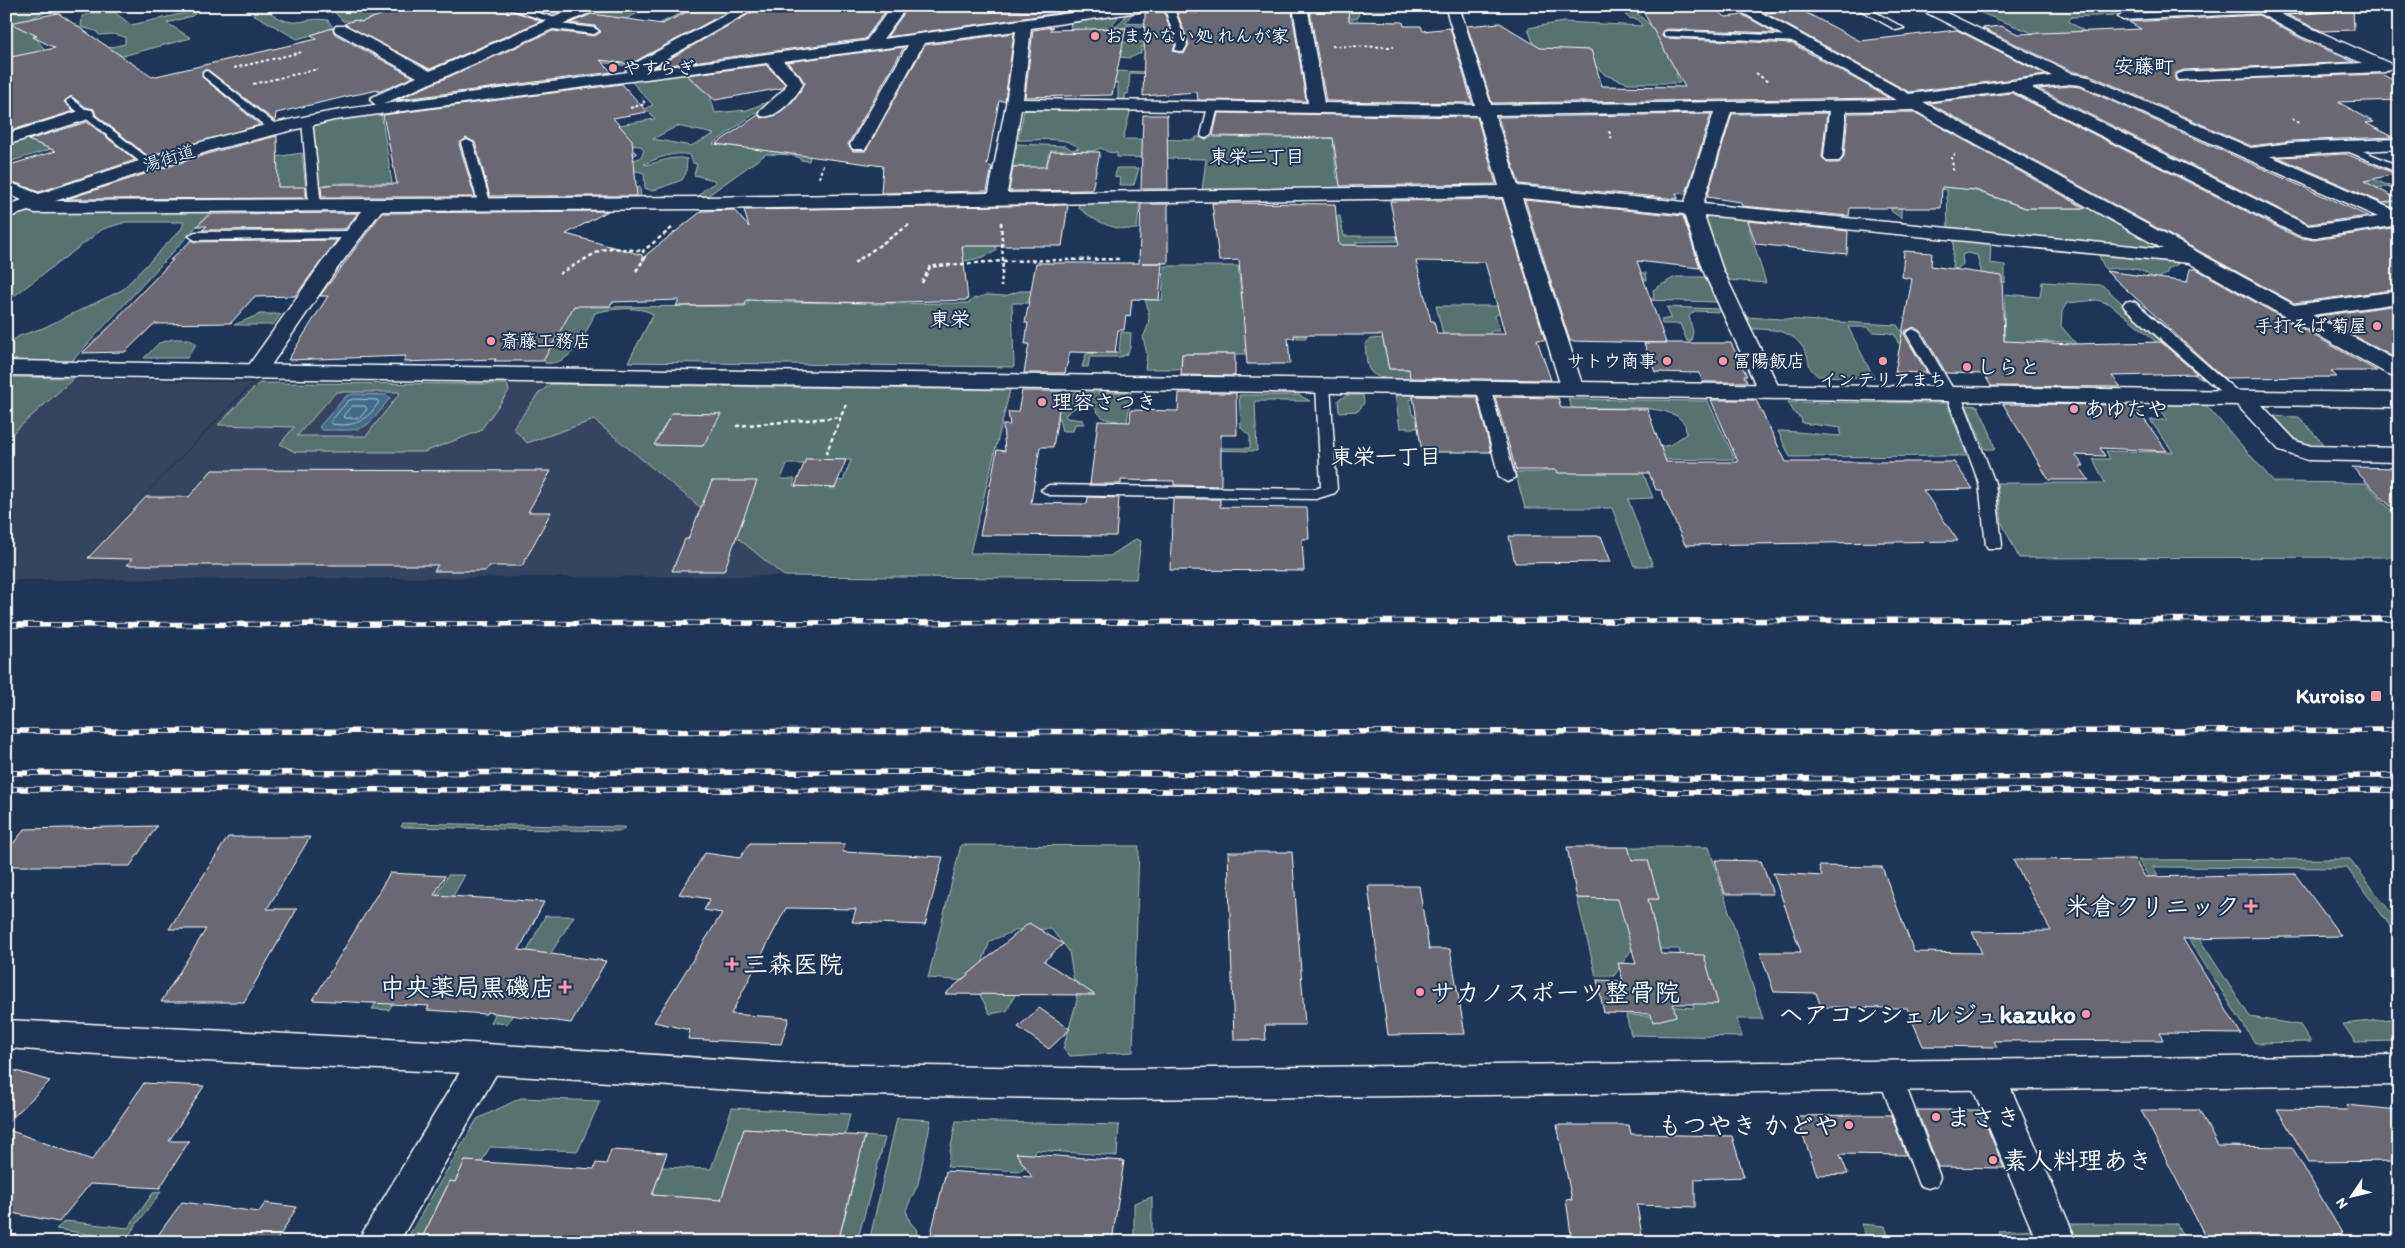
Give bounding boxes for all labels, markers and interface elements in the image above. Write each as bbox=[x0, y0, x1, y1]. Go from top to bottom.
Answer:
place label: おまかない処 れんが家 bbox=[1105, 25, 1289, 47]
marker: おまかない処 れんが家 bbox=[1089, 30, 1101, 42]
district label: 安藤町 bbox=[2114, 54, 2174, 78]
place label: やすらぎ bbox=[623, 57, 695, 79]
marker: やすらぎ bbox=[607, 62, 619, 74]
street label: 湯街道 bbox=[140, 140, 198, 176]
district label: 東栄二丁目 bbox=[1209, 145, 1305, 168]
district label: 東栄 bbox=[930, 307, 970, 331]
place label: 手打そば 菊屋 bbox=[2255, 315, 2367, 337]
marker: 手打そば 菊屋 bbox=[2371, 320, 2383, 332]
place label: 斎藤工務店 bbox=[501, 330, 591, 352]
marker: 斎藤工務店 bbox=[485, 335, 497, 347]
place label: サトウ商事 bbox=[1567, 350, 1657, 372]
place label: 冨陽飯店 bbox=[1733, 350, 1805, 372]
place label: しらと bbox=[1977, 354, 2040, 379]
marker: サトウ商事 bbox=[1661, 355, 1673, 367]
marker: 冨陽飯店 bbox=[1717, 355, 1729, 367]
marker: インテリアまち bbox=[1877, 355, 1889, 367]
marker: しらと bbox=[1961, 361, 1973, 373]
place label: インテリアまち bbox=[1819, 369, 1947, 391]
place label: 理容さつき bbox=[1052, 389, 1157, 414]
marker: 理容さつき bbox=[1036, 396, 1048, 408]
place label: あゆたや bbox=[2084, 396, 2168, 421]
marker: あゆたや bbox=[2068, 403, 2080, 415]
district label: 東栄一丁目 bbox=[1331, 443, 1441, 470]
place label: Kuroiso bbox=[2296, 683, 2365, 708]
marker: Kuroiso bbox=[2369, 689, 2383, 703]
place label: 米倉クリニック bbox=[2065, 891, 2240, 921]
marker: 米倉クリニック bbox=[2244, 899, 2258, 913]
place label: 三森医院 bbox=[743, 949, 843, 979]
marker: 三森医院 bbox=[725, 957, 739, 971]
place label: 中央薬局黒磯店 bbox=[380, 972, 555, 1002]
place label: サカノスポーツ整骨院 bbox=[1430, 977, 1680, 1007]
marker: 中央薬局黒磯店 bbox=[559, 981, 571, 993]
marker: サカノスポーツ整骨院 bbox=[1414, 986, 1426, 998]
place label: ヘアコンシェルジュkazuko bbox=[1778, 999, 2076, 1029]
marker: ヘアコンシェルジュkazuko bbox=[2080, 1008, 2092, 1020]
place label: まさき bbox=[1946, 1102, 2021, 1132]
place label: もつやき かどや bbox=[1658, 1110, 1839, 1140]
marker: まさき bbox=[1930, 1111, 1942, 1123]
marker: もつやき かどや bbox=[1843, 1119, 1855, 1131]
place label: 素人料理あき bbox=[2003, 1145, 2153, 1175]
marker: 素人料理あき bbox=[1987, 1154, 1999, 1166]
north arrow bbox=[2328, 1170, 2378, 1220]
text: N bbox=[2332, 1194, 2351, 1212]

